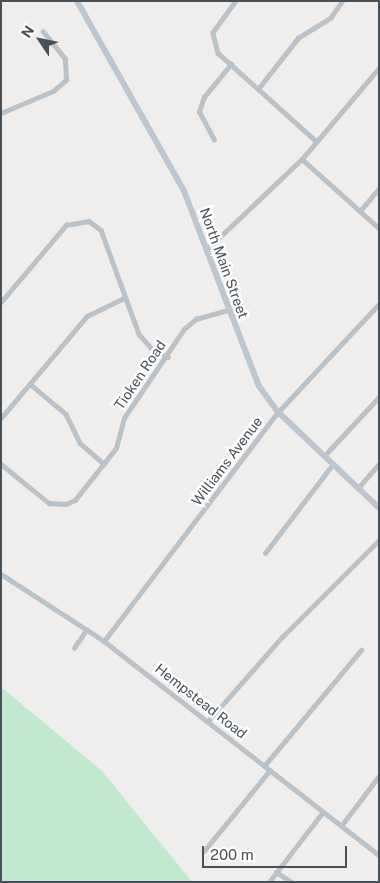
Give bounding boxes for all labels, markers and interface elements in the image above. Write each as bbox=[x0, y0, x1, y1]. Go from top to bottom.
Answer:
north arrow bbox=[15, 15, 65, 65]
text: N bbox=[18, 23, 37, 41]
street label: North Main Street bbox=[196, 205, 252, 321]
street label: Tioken Road bbox=[111, 337, 169, 413]
street label: Williams Avenue bbox=[188, 413, 266, 509]
street label: Hempstead Road bbox=[152, 660, 250, 742]
scale bar bbox=[205, 836, 350, 868]
text: 200 m bbox=[210, 846, 254, 863]

